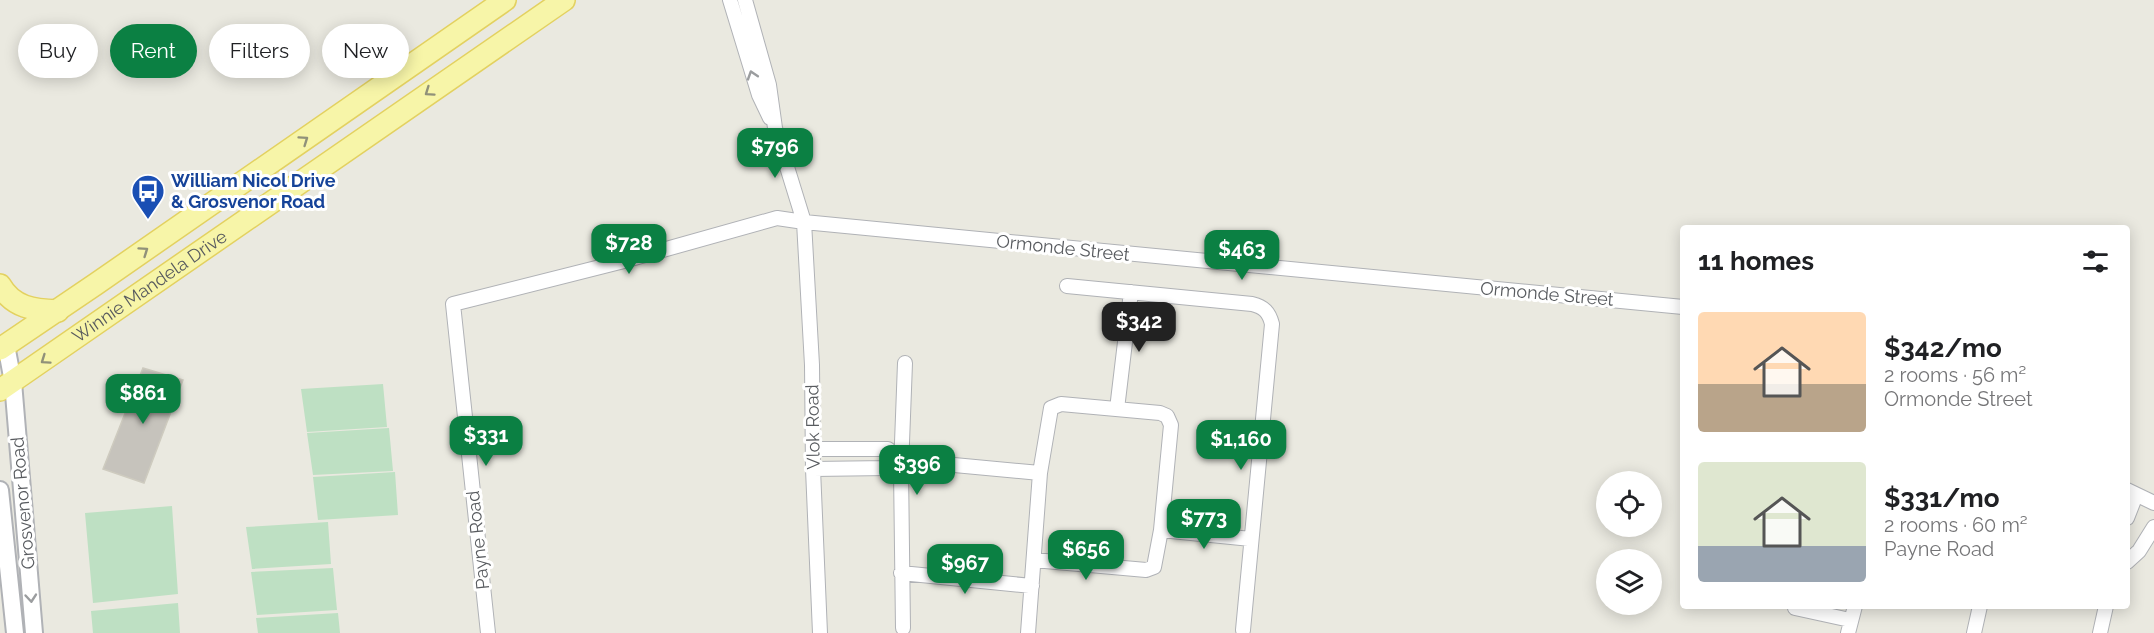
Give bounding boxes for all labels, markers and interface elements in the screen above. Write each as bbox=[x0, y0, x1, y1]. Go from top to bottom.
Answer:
chip: Buy bbox=[18, 24, 98, 78]
chip: Rent bbox=[110, 24, 197, 78]
chip: Filters bbox=[209, 24, 310, 78]
chip: New bbox=[322, 24, 409, 78]
one-way arrow bbox=[747, 70, 760, 81]
one-way arrow bbox=[425, 85, 436, 96]
pin: $796 bbox=[739, 128, 811, 179]
text: $796 bbox=[751, 135, 799, 159]
one-way arrow bbox=[298, 136, 309, 147]
place label: William Nicol Drive & Grosvenor Road bbox=[171, 170, 336, 212]
bus stop icon: William Nicol Drive & Grosvenor Road bbox=[130, 173, 166, 220]
pin: $728 bbox=[593, 224, 665, 275]
street label: Winnie Mandela Drive bbox=[68, 225, 231, 347]
street label: Ormonde Street bbox=[995, 230, 1131, 265]
pin: $463 bbox=[1206, 230, 1278, 281]
text: $728 bbox=[605, 231, 653, 255]
text: $463 bbox=[1218, 237, 1266, 261]
icon: filters bbox=[2079, 245, 2112, 278]
text: 11 homes bbox=[1698, 246, 1814, 276]
one-way arrow bbox=[138, 247, 149, 258]
street label: Ormonde Street bbox=[1479, 277, 1615, 310]
pin: $342 bbox=[1103, 302, 1175, 353]
text: $342 bbox=[1116, 309, 1162, 333]
text: $342/mo bbox=[1884, 333, 2002, 363]
icon: home bbox=[1746, 336, 1818, 408]
one-way arrow bbox=[40, 353, 51, 364]
text: 2 rooms · 56 m² bbox=[1884, 363, 2026, 387]
pin: $861 bbox=[107, 374, 179, 425]
text: $861 bbox=[120, 381, 166, 405]
street label: Vlok Road bbox=[801, 384, 824, 470]
text: Ormonde Street bbox=[1884, 387, 2033, 411]
pin: $331 bbox=[450, 416, 522, 467]
pin: $1,160 bbox=[1192, 420, 1290, 471]
text: $331 bbox=[464, 423, 508, 447]
text: $1,160 bbox=[1210, 427, 1272, 451]
street label: Grosvenor Road bbox=[6, 436, 39, 570]
pin: $396 bbox=[881, 445, 953, 496]
text: $396 bbox=[893, 452, 941, 476]
map controls bbox=[1596, 471, 1662, 615]
button: locate bbox=[1596, 471, 1662, 537]
text: $331/mo bbox=[1884, 483, 1999, 513]
icon: home bbox=[1746, 486, 1818, 558]
street label: Payne Road bbox=[462, 490, 493, 590]
pin: $773 bbox=[1168, 499, 1240, 550]
text: $773 bbox=[1181, 506, 1227, 530]
text: 2 rooms · 60 m² bbox=[1884, 513, 2028, 537]
pin: $656 bbox=[1050, 530, 1122, 581]
text: $656 bbox=[1062, 537, 1110, 561]
text: Payne Road bbox=[1884, 537, 1994, 561]
pin: $967 bbox=[929, 544, 1001, 595]
button: layers bbox=[1596, 549, 1662, 615]
text: $967 bbox=[941, 551, 989, 575]
one-way arrow bbox=[24, 594, 37, 603]

